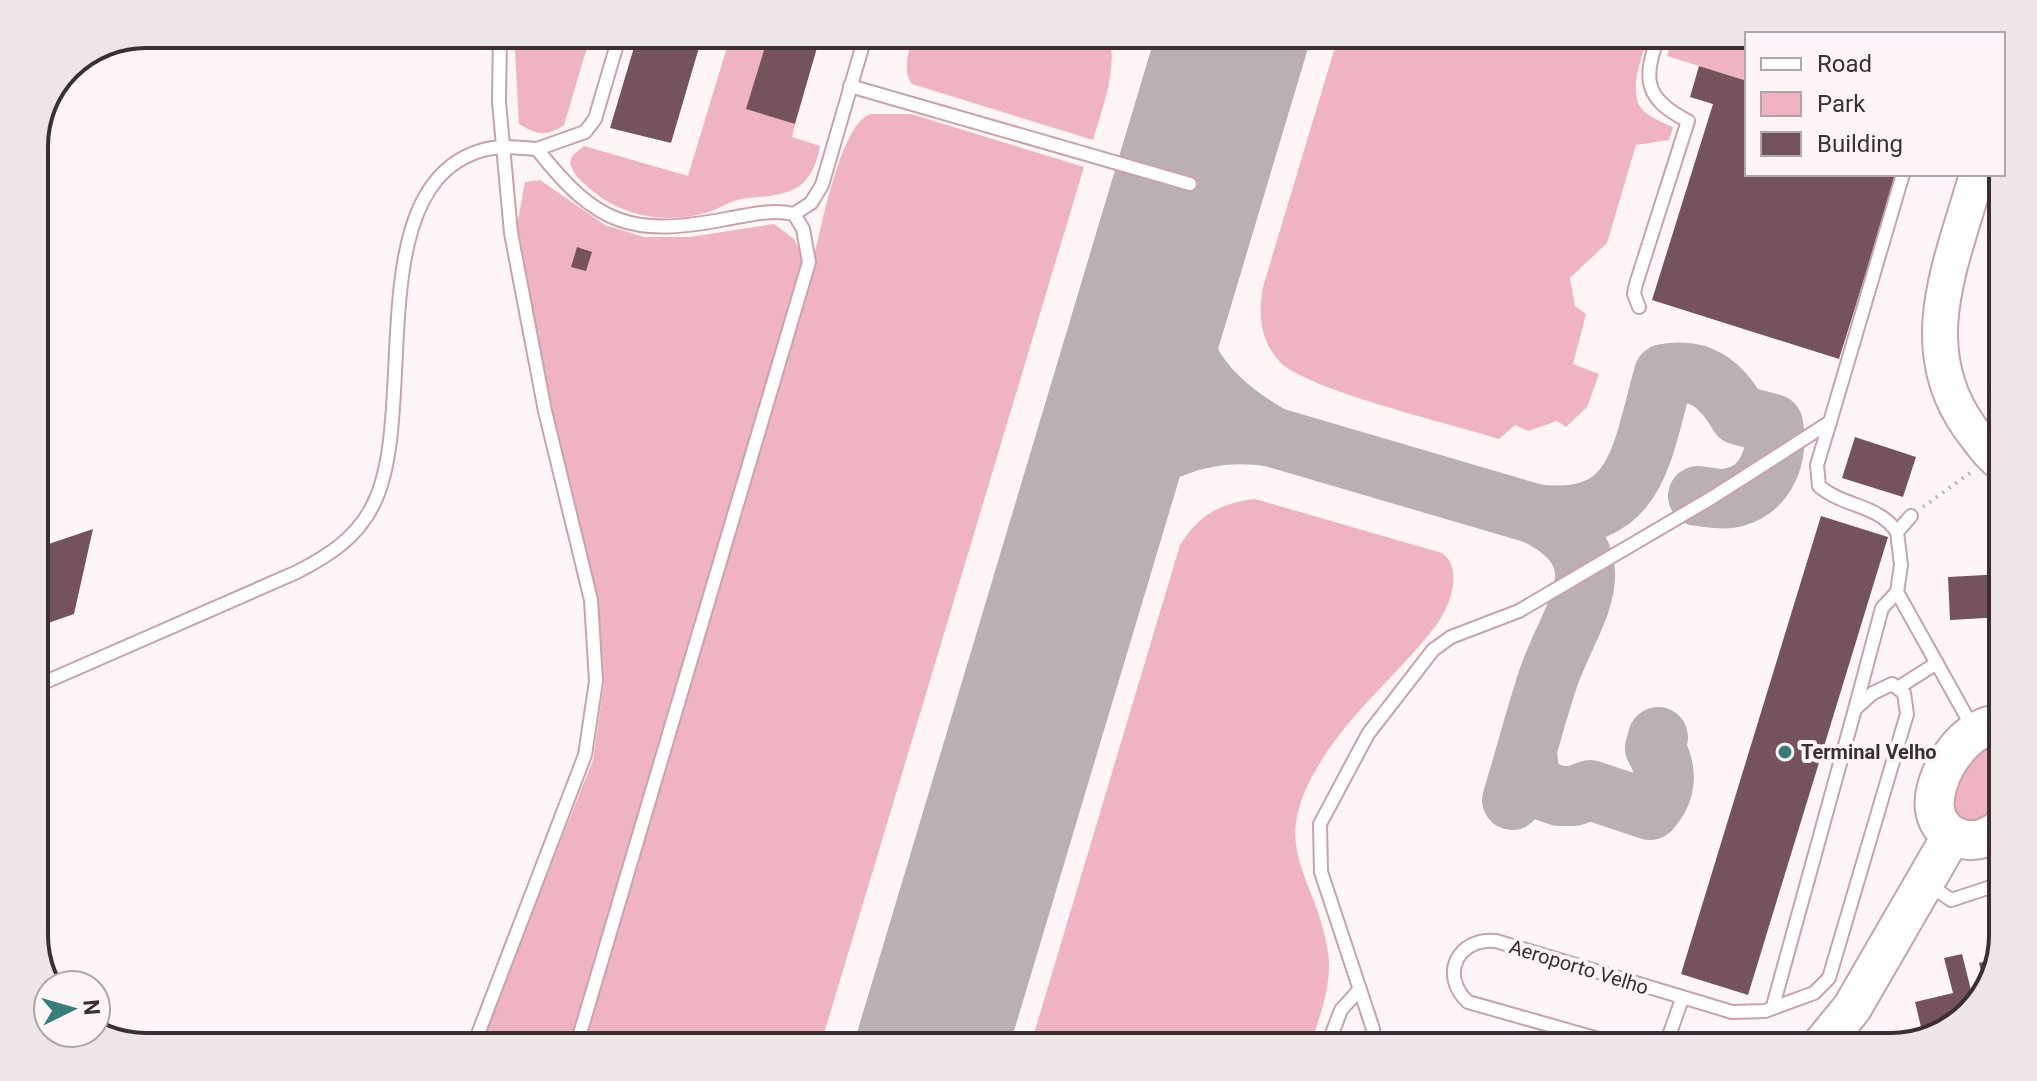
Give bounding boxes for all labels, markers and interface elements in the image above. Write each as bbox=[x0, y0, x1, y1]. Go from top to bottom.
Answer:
legend bbox=[1745, 32, 2005, 176]
text: Road bbox=[1817, 50, 1872, 78]
text: Park bbox=[1817, 90, 1866, 118]
text: Building bbox=[1817, 130, 1903, 158]
place label: Terminal Velho bbox=[1801, 740, 1937, 764]
marker: Terminal Velho bbox=[1776, 743, 1794, 761]
street label: Aeroporto Velho bbox=[1506, 934, 1652, 1000]
north arrow bbox=[32, 969, 112, 1049]
text: N bbox=[78, 998, 105, 1016]

